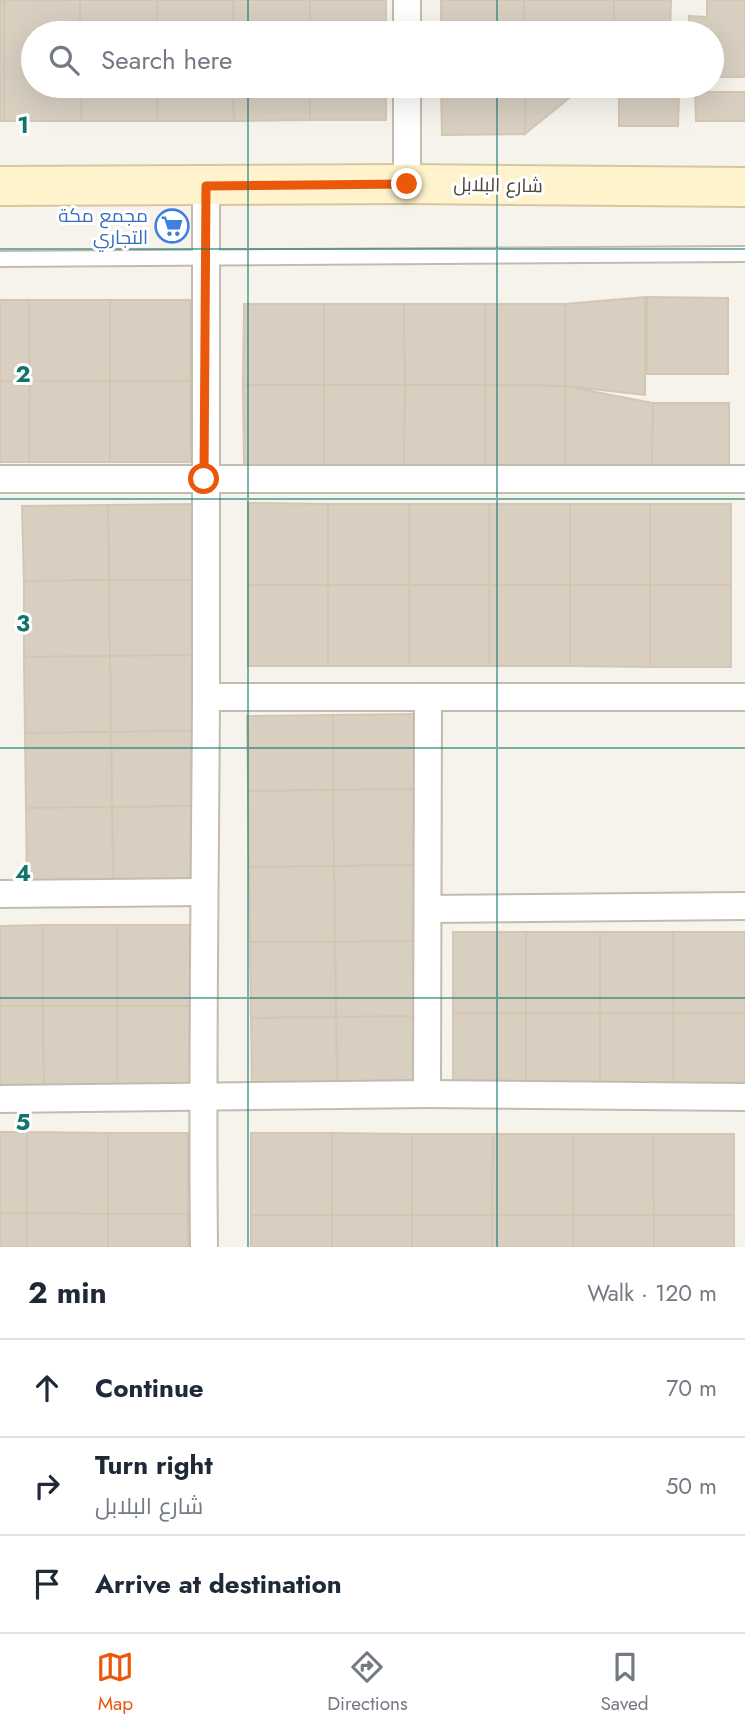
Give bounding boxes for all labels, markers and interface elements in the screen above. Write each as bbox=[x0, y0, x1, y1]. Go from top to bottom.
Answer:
search box bbox=[21, 21, 724, 98]
icon: search bbox=[45, 41, 83, 79]
text: Search here bbox=[101, 41, 233, 79]
text: 1 bbox=[17, 108, 29, 142]
route end bbox=[391, 168, 422, 199]
street label: شارع البلابل bbox=[453, 171, 543, 199]
place label: مجمع مكة التجاري bbox=[58, 202, 148, 252]
supermarket icon: مجمع مكة التجاري bbox=[153, 207, 191, 245]
text: 2 bbox=[15, 357, 31, 391]
route start bbox=[188, 463, 219, 494]
text: 3 bbox=[16, 606, 30, 640]
text: 4 bbox=[15, 856, 31, 890]
text: 5 bbox=[16, 1105, 30, 1139]
text: 2 min bbox=[28, 1271, 107, 1314]
text: Walk · 120 m bbox=[587, 1276, 717, 1310]
icon: ahead bbox=[28, 1369, 66, 1407]
text: Continue bbox=[95, 1369, 204, 1407]
text: 70 m bbox=[666, 1371, 717, 1405]
text: Turn right bbox=[95, 1446, 213, 1484]
icon: right bbox=[28, 1467, 66, 1505]
text: 50 m bbox=[665, 1469, 717, 1503]
text: شارع البلابل bbox=[95, 1489, 203, 1523]
icon: arrive bbox=[28, 1565, 66, 1603]
text: Arrive at destination bbox=[95, 1565, 342, 1603]
tab: Map bbox=[96, 1648, 134, 1717]
tab: Directions bbox=[327, 1648, 408, 1717]
tab: Saved bbox=[600, 1648, 649, 1717]

